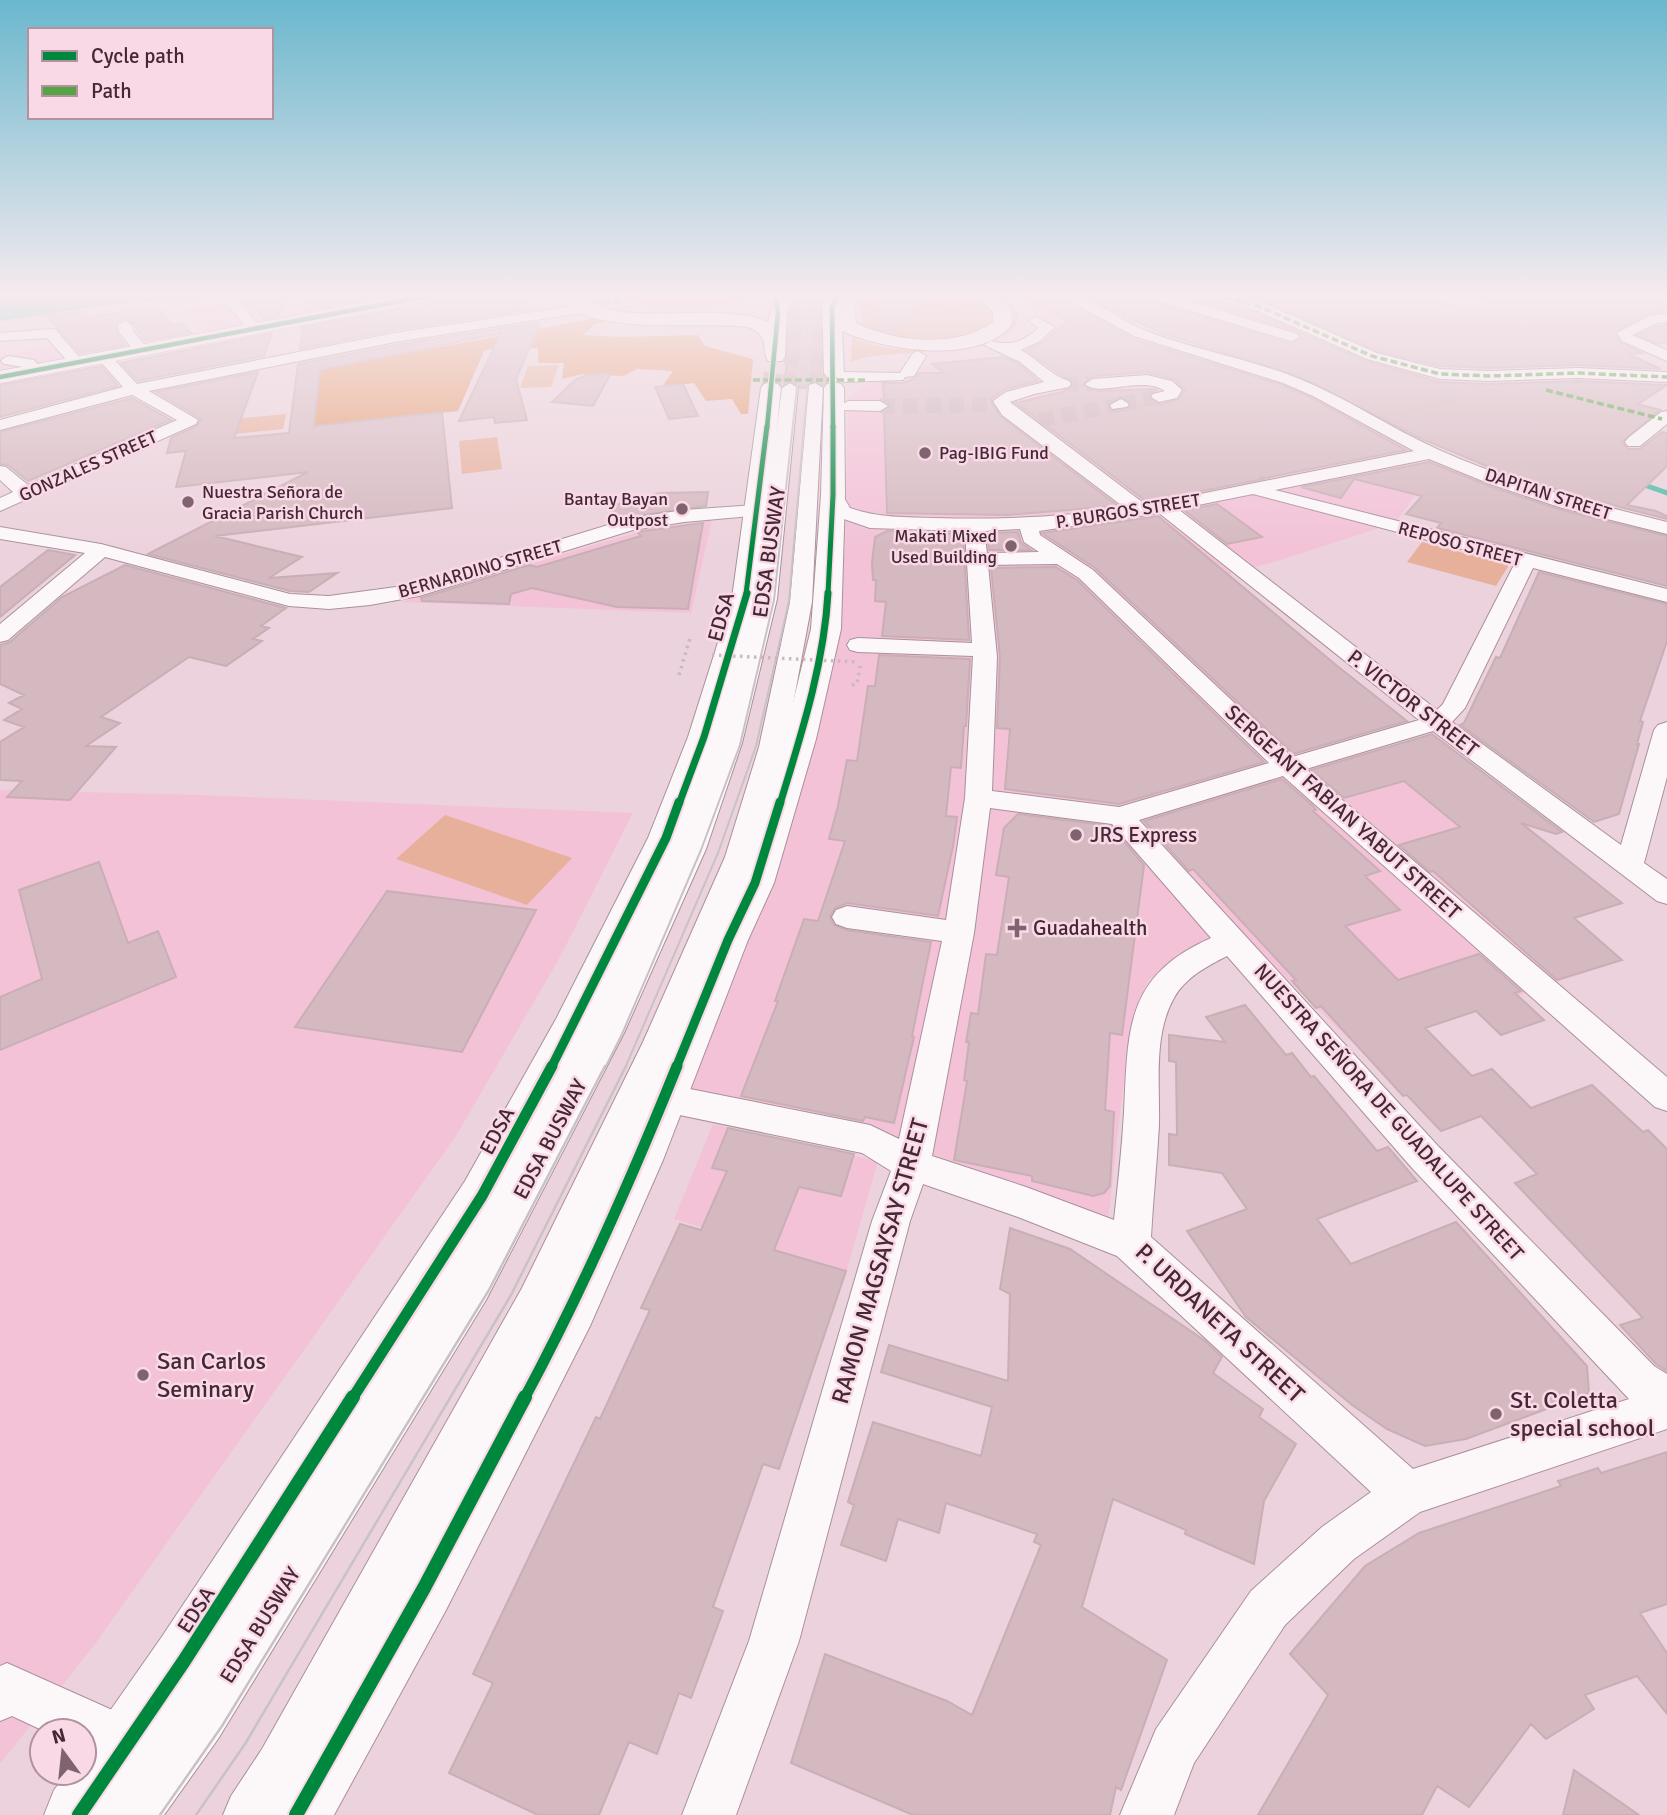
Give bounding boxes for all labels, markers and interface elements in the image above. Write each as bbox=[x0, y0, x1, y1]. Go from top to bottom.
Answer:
legend bbox=[28, 28, 273, 119]
text: Cycle path bbox=[91, 43, 185, 69]
text: Path bbox=[91, 78, 132, 104]
street label: GONZALES STREET bbox=[16, 426, 160, 506]
place label: Pag-IBIG Fund bbox=[939, 442, 1049, 464]
marker: Pag-IBIG Fund bbox=[917, 445, 933, 461]
street label: DAPITAN STREET bbox=[1482, 463, 1614, 525]
place label: Nuestra Señora de Gracia Parish Church bbox=[202, 481, 363, 524]
street label: EDSA BUSWAY bbox=[747, 484, 791, 619]
place label: Bantay Bayan Outpost bbox=[564, 488, 668, 531]
street label: P. BURGOS STREET bbox=[1054, 489, 1202, 533]
marker: Nuestra Señora de Gracia Parish Church bbox=[180, 494, 196, 510]
marker: Bantay Bayan Outpost bbox=[674, 501, 690, 517]
street label: REPOSO STREET bbox=[1396, 517, 1524, 571]
place label: Makati Mixed Used Building bbox=[891, 525, 997, 568]
street label: BERNARDINO STREET bbox=[396, 535, 565, 603]
marker: Makati Mixed Used Building bbox=[1003, 538, 1019, 554]
street label: EDSA bbox=[702, 589, 740, 645]
street label: P. VICTOR STREET bbox=[1342, 644, 1484, 763]
street label: SERGEANT FABIAN YABUT STREET bbox=[1220, 699, 1467, 925]
place label: JRS Express bbox=[1090, 822, 1197, 848]
marker: JRS Express bbox=[1068, 827, 1084, 843]
place label: Guadahealth bbox=[1033, 915, 1148, 941]
marker: Guadahealth bbox=[1007, 918, 1027, 938]
street label: NUESTRA SEÑORA DE GUADALUPE STREET bbox=[1249, 958, 1530, 1266]
street label: EDSA BUSWAY bbox=[507, 1074, 593, 1203]
street label: EDSA bbox=[474, 1103, 520, 1159]
street label: RAMON MAGSAYSAY STREET bbox=[825, 1115, 935, 1407]
street label: P. URDANETA STREET bbox=[1129, 1237, 1311, 1409]
place label: San Carlos Seminary bbox=[157, 1346, 266, 1404]
marker: San Carlos Seminary bbox=[135, 1367, 151, 1383]
place label: St. Coletta special school bbox=[1510, 1385, 1655, 1443]
marker: St. Coletta special school bbox=[1488, 1406, 1504, 1422]
street label: EDSA BUSWAY bbox=[214, 1562, 306, 1688]
street label: EDSA bbox=[171, 1582, 221, 1638]
north arrow bbox=[28, 1717, 98, 1787]
text: N bbox=[49, 1723, 68, 1750]

